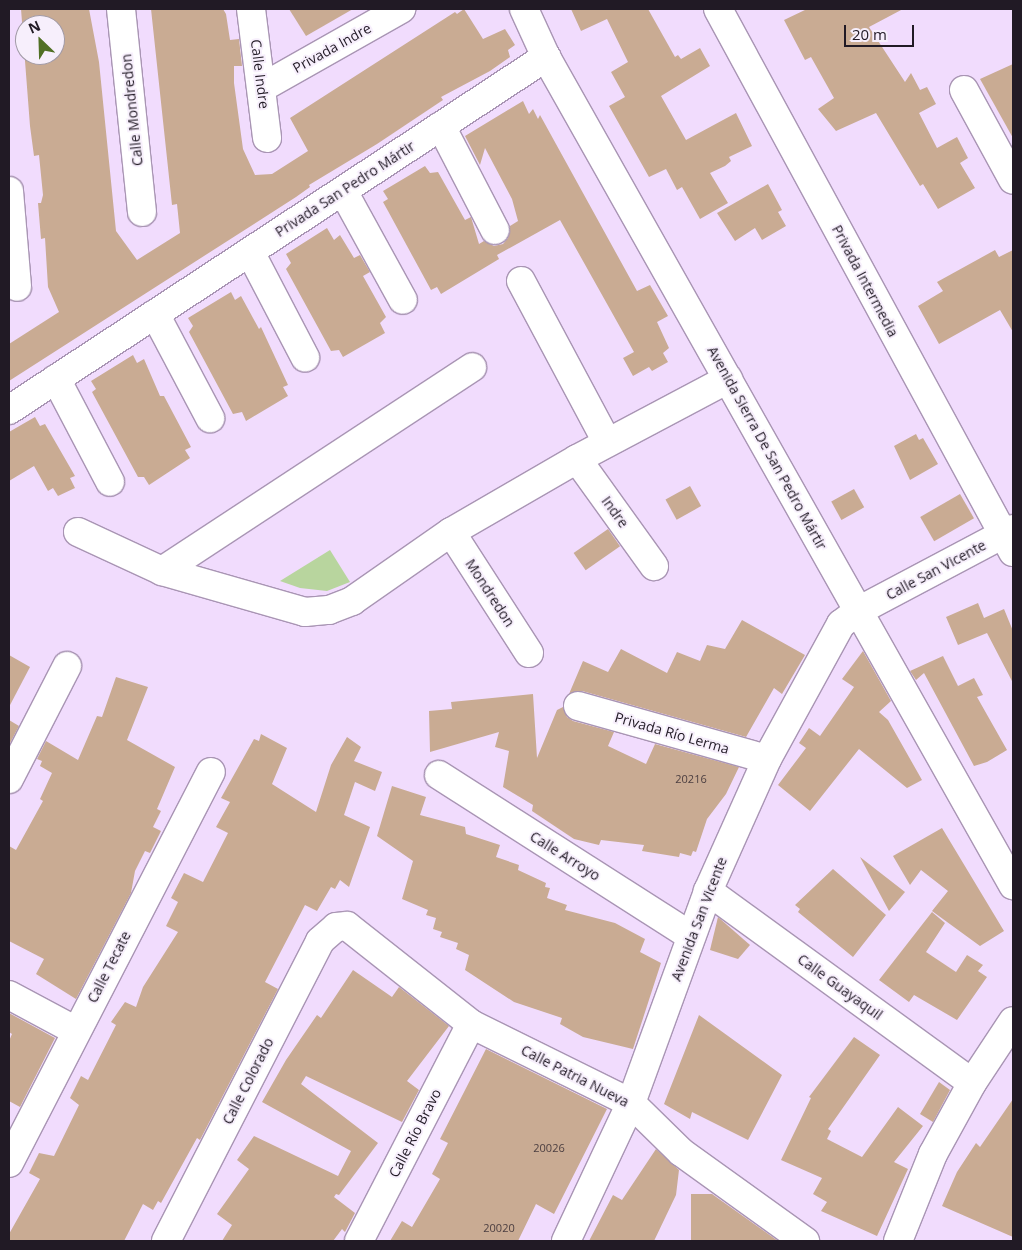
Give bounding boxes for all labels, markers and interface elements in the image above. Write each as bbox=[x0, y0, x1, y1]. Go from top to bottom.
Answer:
north arrow bbox=[15, 15, 65, 65]
scale bar bbox=[847, 15, 917, 47]
text: N bbox=[25, 16, 43, 38]
street label: Privada Indre bbox=[290, 20, 374, 76]
text: 20 m bbox=[852, 24, 887, 44]
street label: Calle Indre bbox=[247, 38, 273, 110]
street label: Calle Mondredon bbox=[118, 53, 146, 167]
street label: Privada San Pedro Mártir bbox=[272, 138, 418, 240]
street label: Privada Intermedia bbox=[828, 222, 902, 340]
street label: Avenida Sierra De San Pedro Mártir bbox=[704, 343, 830, 553]
street label: Indre bbox=[598, 493, 632, 531]
street label: Calle San Vicente bbox=[883, 537, 989, 603]
street label: Mondredon bbox=[462, 556, 518, 630]
street label: Privada Río Lerma bbox=[613, 709, 731, 757]
house number: 20216 bbox=[675, 772, 707, 786]
street label: Calle Arroyo bbox=[527, 828, 603, 884]
street label: Avenida San Vicente bbox=[668, 855, 730, 983]
street label: Calle Tecate bbox=[84, 928, 134, 1006]
street label: Calle Guayaquil bbox=[794, 951, 886, 1023]
street label: Calle Colorado bbox=[219, 1035, 277, 1127]
street label: Calle Patria Nueva bbox=[518, 1042, 632, 1110]
street label: Calle Río Bravo bbox=[385, 1086, 445, 1180]
house number: 20026 bbox=[533, 1141, 565, 1155]
house number: 20020 bbox=[483, 1221, 515, 1235]

